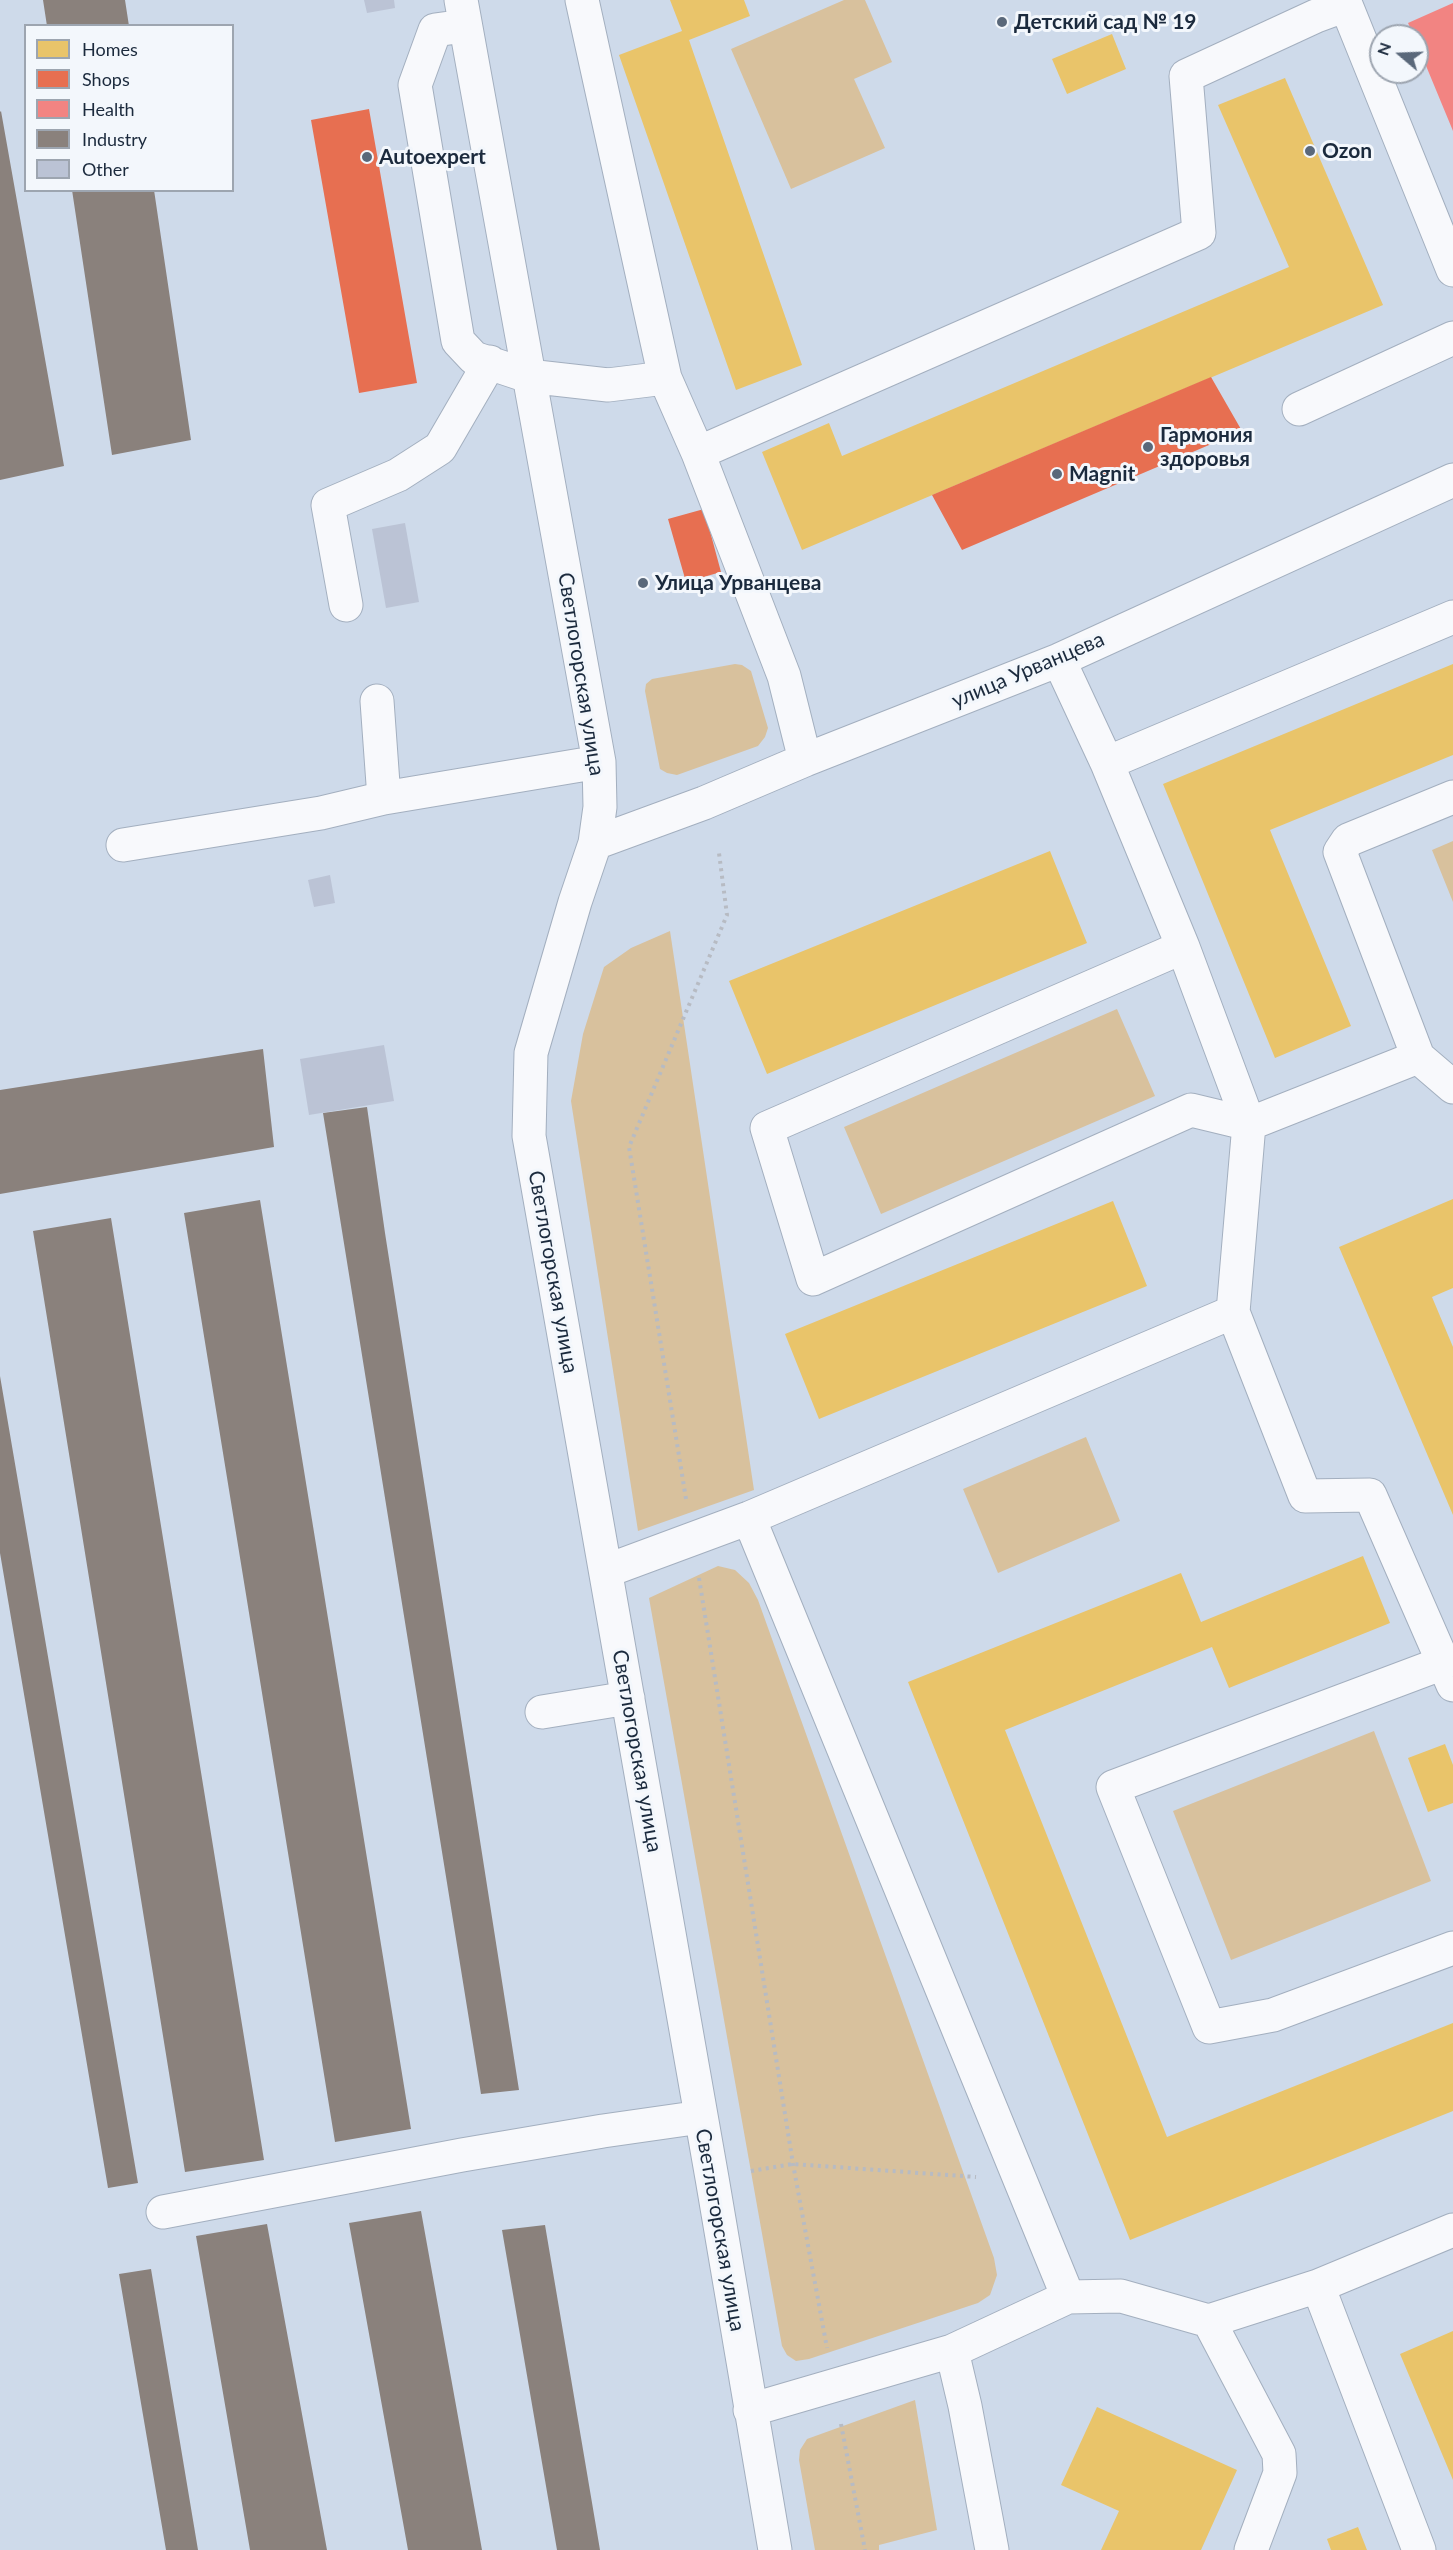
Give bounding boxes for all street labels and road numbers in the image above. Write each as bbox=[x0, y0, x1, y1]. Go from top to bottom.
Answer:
street label: Светлогорская улица bbox=[552, 571, 610, 777]
street label: улица Урванцева bbox=[948, 626, 1108, 714]
street label: Светлогорская улица bbox=[523, 1169, 583, 1375]
street label: Светлогорская улица bbox=[607, 1648, 667, 1854]
street label: Светлогорская улица bbox=[690, 2127, 750, 2333]

